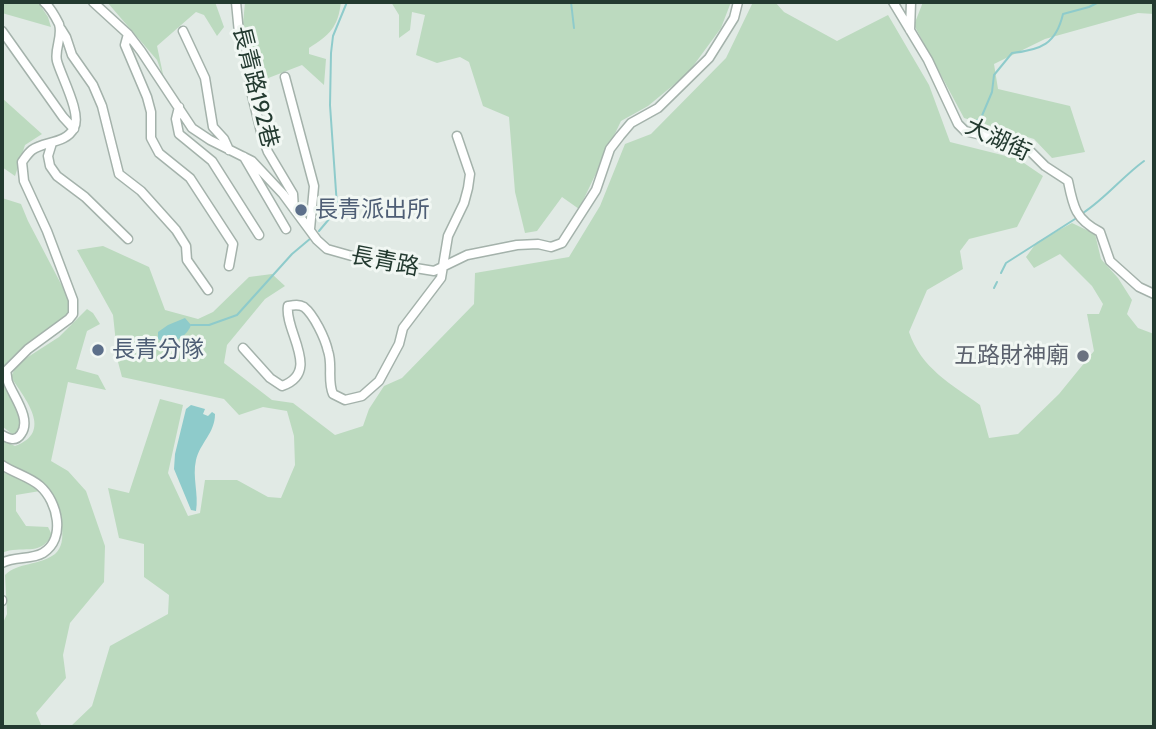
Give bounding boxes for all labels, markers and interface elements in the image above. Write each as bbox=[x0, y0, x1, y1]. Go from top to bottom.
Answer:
street label: 長青路192巷 bbox=[227, 23, 283, 151]
street label: 大湖街 bbox=[961, 113, 1035, 167]
place label: 長青派出所 bbox=[315, 196, 430, 224]
marker: 長青派出所 bbox=[293, 202, 309, 218]
street label: 長青路 bbox=[349, 242, 421, 282]
place label: 長青分隊 bbox=[112, 336, 204, 364]
marker: 長青分隊 bbox=[90, 342, 106, 358]
place label: 五路財神廟 bbox=[954, 342, 1069, 370]
marker: 五路財神廟 bbox=[1075, 348, 1091, 364]

